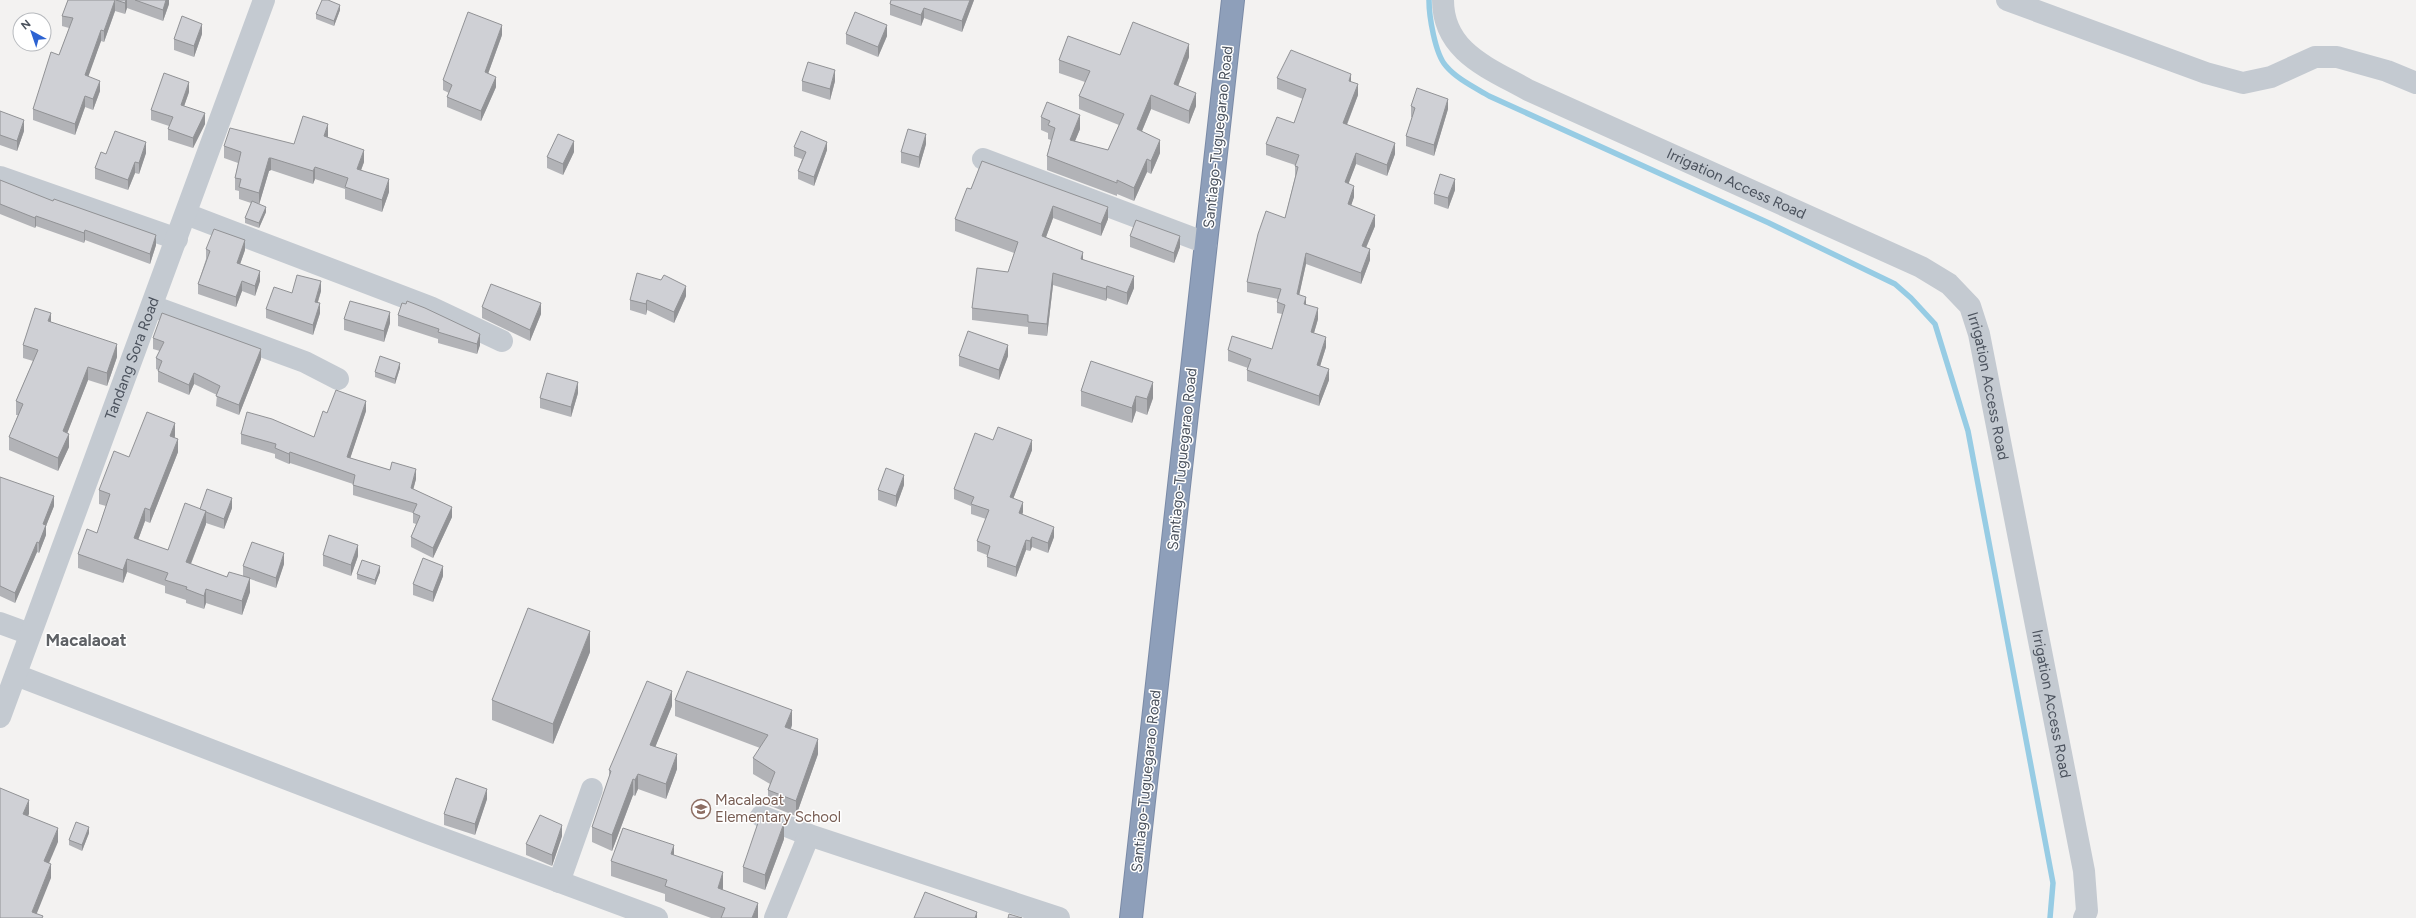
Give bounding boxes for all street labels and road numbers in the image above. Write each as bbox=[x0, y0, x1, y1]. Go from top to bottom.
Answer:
street label: Santiago-Tuguegarao Road bbox=[1199, 45, 1237, 229]
street label: Irrigation Access Road bbox=[1664, 145, 1809, 223]
street label: Tandang Sora Road bbox=[101, 295, 163, 422]
street label: Irrigation Access Road bbox=[1964, 310, 2012, 462]
street label: Santiago-Tuguegarao Road bbox=[1163, 367, 1201, 551]
street label: Irrigation Access Road bbox=[2028, 628, 2075, 780]
street label: Santiago-Tuguegarao Road bbox=[1127, 689, 1165, 873]

